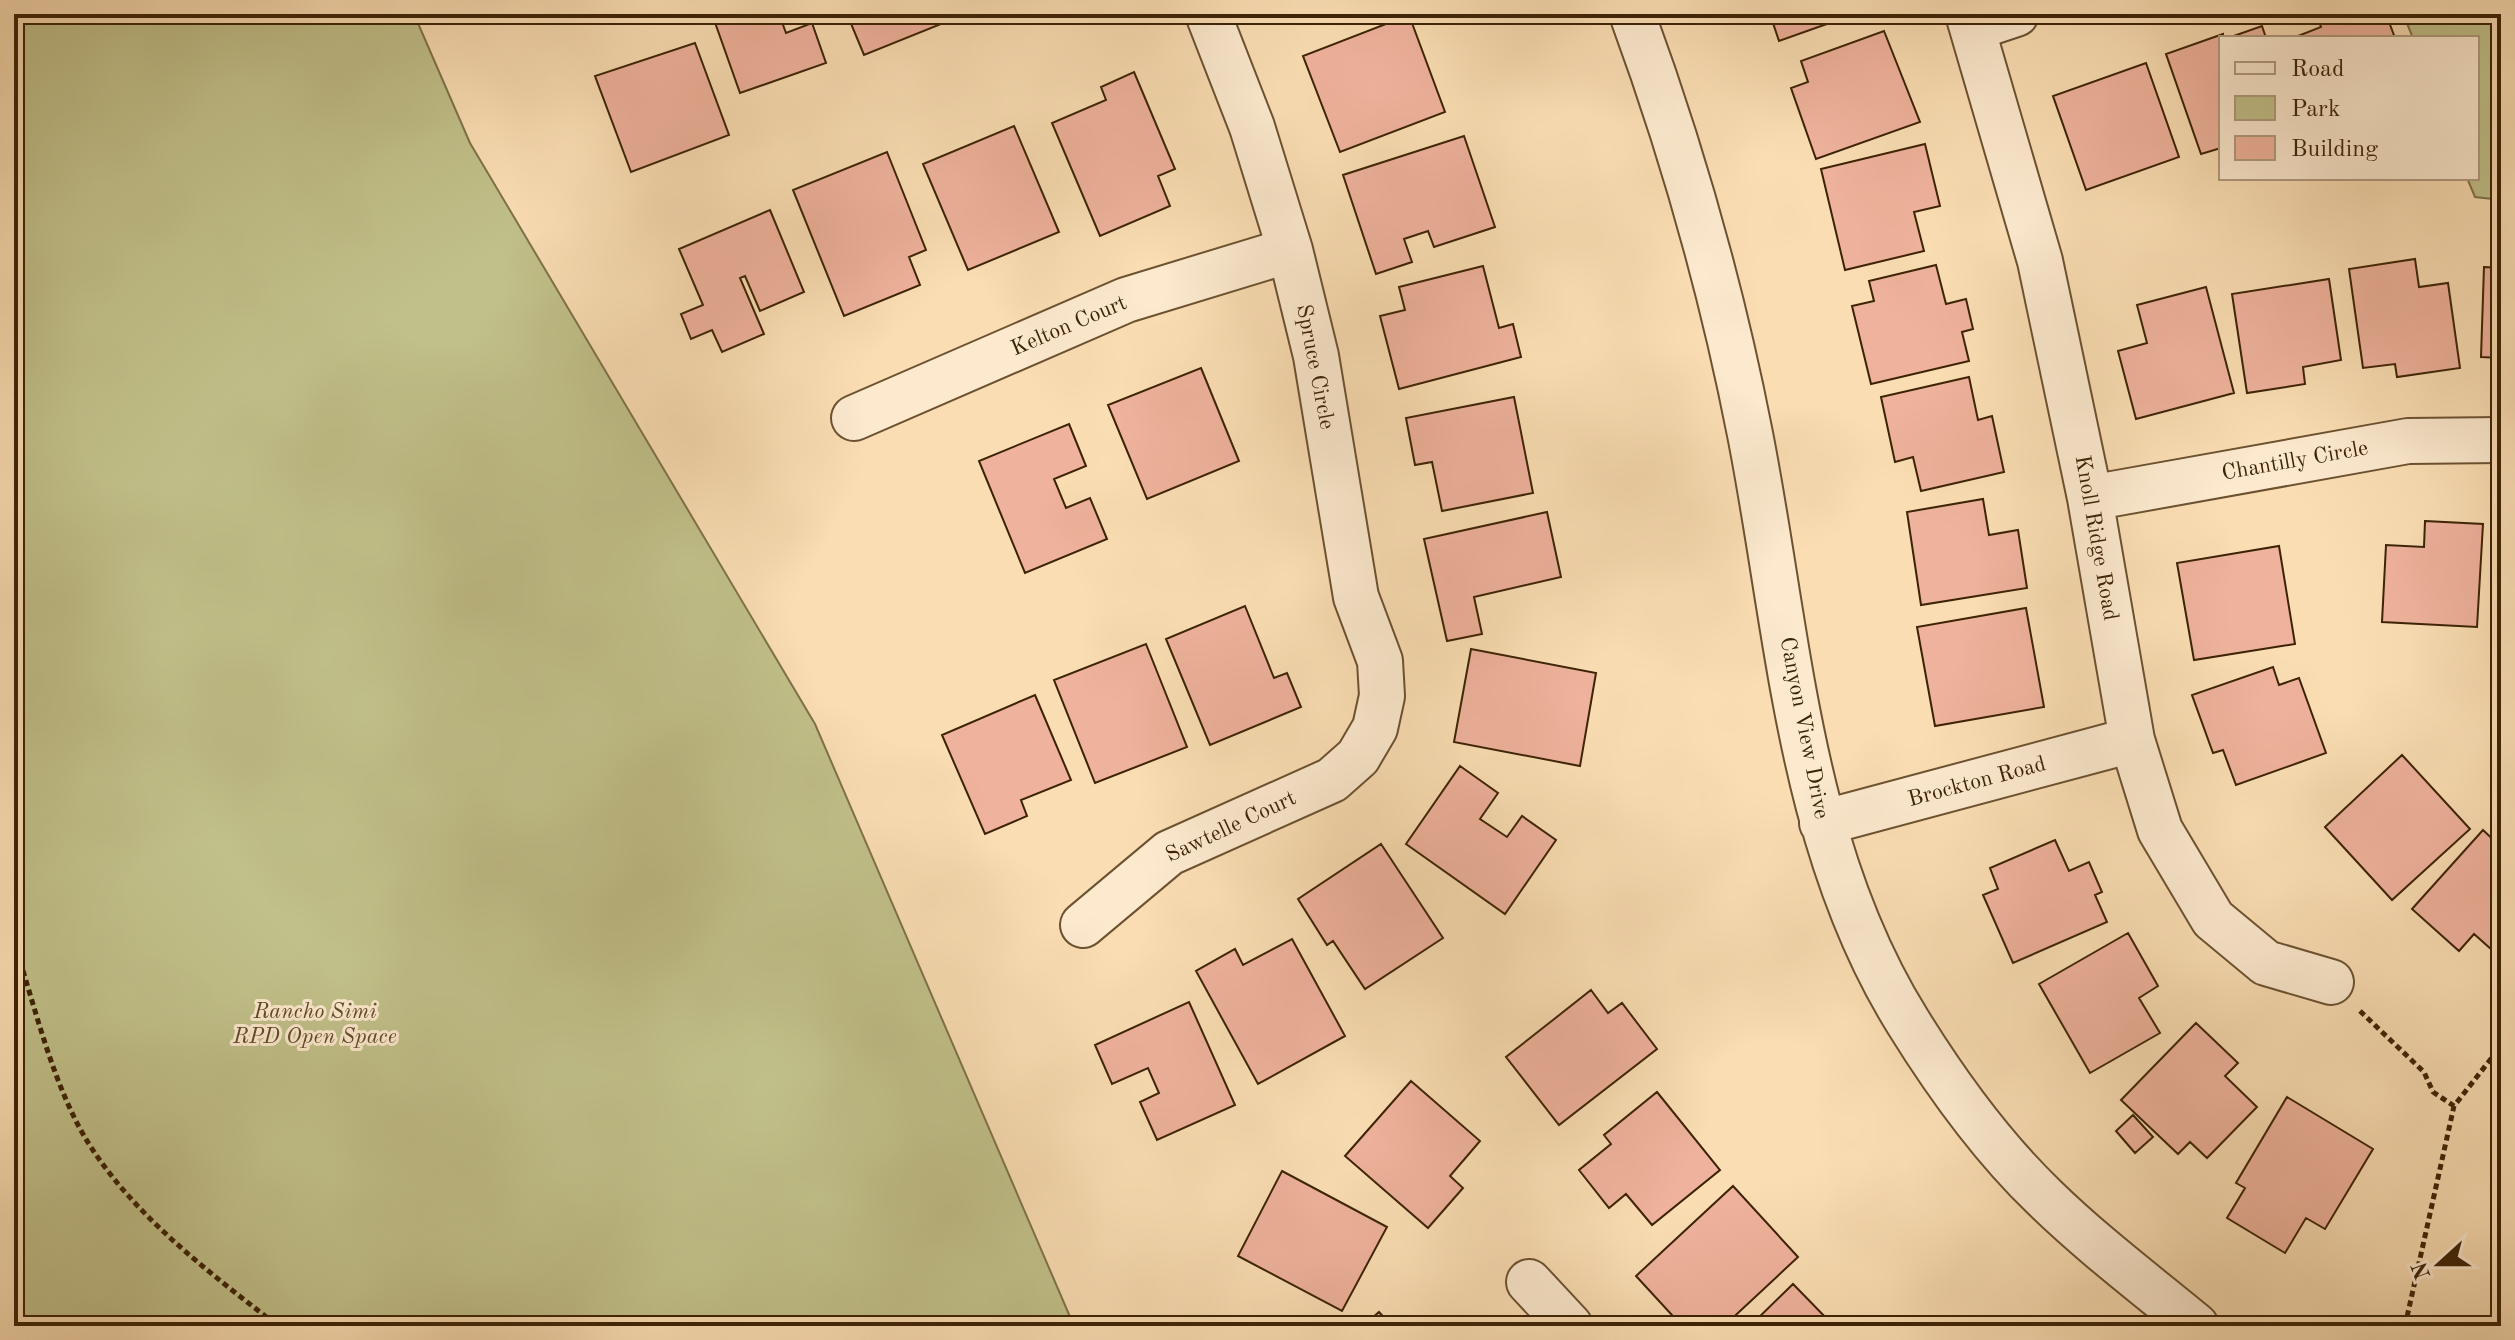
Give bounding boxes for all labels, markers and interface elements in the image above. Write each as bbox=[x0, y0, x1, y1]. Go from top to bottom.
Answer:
legend bbox=[2219, 36, 2479, 180]
text: Road bbox=[2291, 58, 2344, 82]
text: Park bbox=[2291, 98, 2340, 122]
text: Building bbox=[2291, 138, 2378, 162]
street label: Kelton Court bbox=[1008, 292, 1130, 360]
street label: Spruce Circle bbox=[1292, 303, 1338, 431]
street label: Chantilly Circle bbox=[2220, 437, 2370, 485]
street label: Knoll Ridge Road bbox=[2071, 453, 2121, 623]
street label: Canyon View Drive bbox=[1776, 635, 1832, 821]
street label: Brockton Road bbox=[1906, 753, 2048, 811]
street label: Sawtelle Court bbox=[1162, 787, 1300, 867]
park label: Rancho Simi RPD Open Space bbox=[232, 1001, 397, 1048]
north arrow bbox=[2399, 1224, 2479, 1304]
text: N bbox=[2409, 1258, 2435, 1282]

